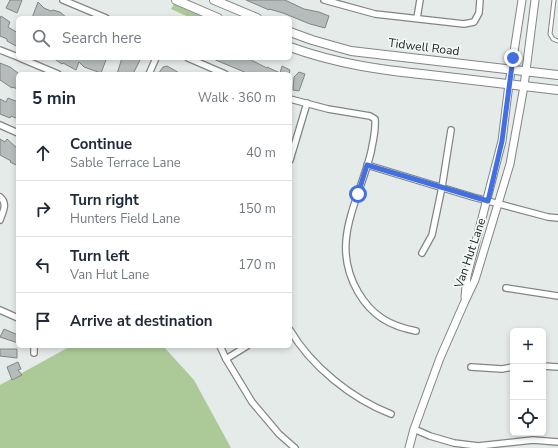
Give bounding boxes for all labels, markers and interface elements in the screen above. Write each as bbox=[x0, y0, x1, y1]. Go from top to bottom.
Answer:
search box bbox=[16, 16, 292, 60]
icon: search bbox=[30, 27, 52, 49]
text: Search here bbox=[62, 28, 142, 48]
street label: Tidwell Road bbox=[388, 35, 460, 59]
route end bbox=[504, 49, 522, 67]
text: 5 min bbox=[32, 87, 76, 110]
text: Walk · 360 m bbox=[198, 89, 276, 107]
text: Continue bbox=[70, 134, 132, 154]
icon: ahead bbox=[32, 142, 54, 164]
text: 40 m bbox=[246, 144, 276, 162]
text: Sable Terrace Lane bbox=[70, 154, 181, 172]
route start bbox=[349, 185, 367, 203]
text: Turn right bbox=[70, 190, 139, 210]
icon: right bbox=[32, 198, 54, 220]
text: 150 m bbox=[238, 200, 276, 218]
text: Hunters Field Lane bbox=[70, 210, 180, 228]
street label: Van Hut Lane bbox=[450, 216, 489, 291]
text: Turn left bbox=[70, 246, 129, 266]
icon: left bbox=[32, 254, 54, 276]
text: 170 m bbox=[238, 256, 276, 274]
text: Van Hut Lane bbox=[70, 266, 149, 284]
icon: arrive bbox=[32, 310, 54, 332]
text: Arrive at destination bbox=[70, 311, 213, 331]
map controls bbox=[510, 328, 546, 436]
button: + bbox=[510, 328, 546, 364]
button: − bbox=[510, 364, 546, 400]
button: locate bbox=[510, 400, 546, 436]

